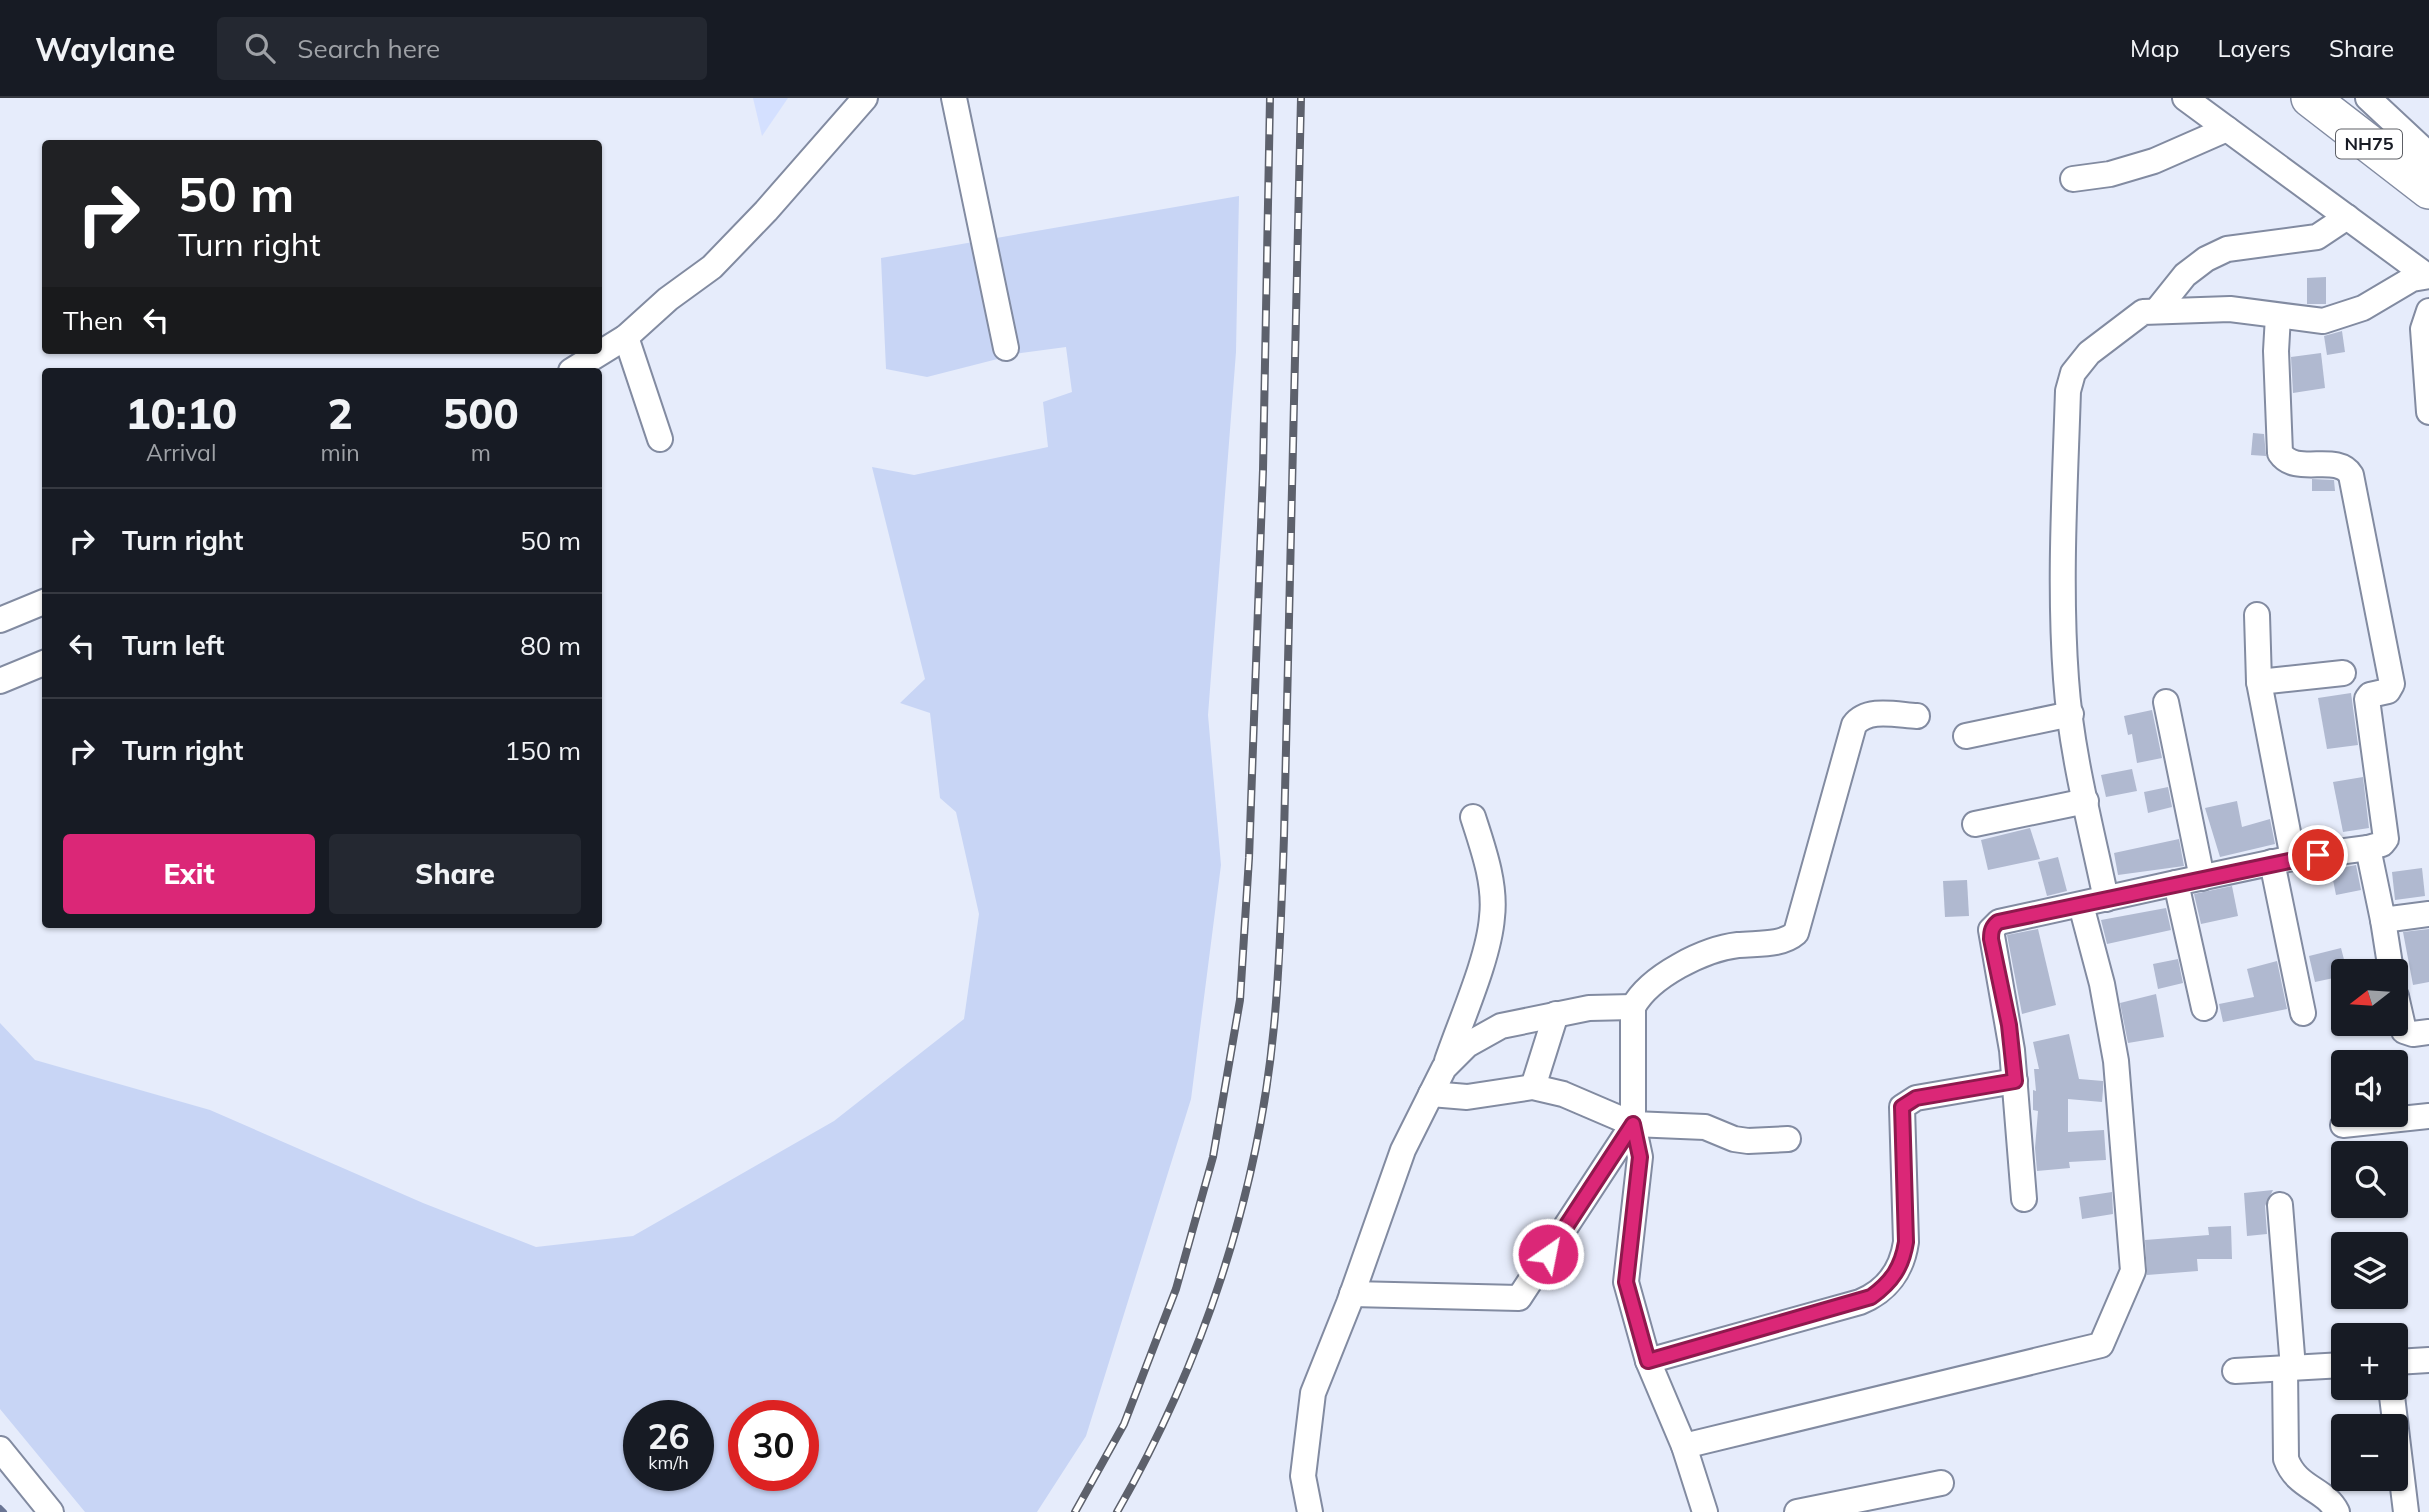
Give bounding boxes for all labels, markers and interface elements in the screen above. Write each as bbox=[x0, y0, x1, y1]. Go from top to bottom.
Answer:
search box bbox=[217, 17, 707, 80]
text: Waylane bbox=[35, 28, 175, 69]
icon: search bbox=[241, 29, 279, 67]
text: Search here bbox=[297, 32, 440, 65]
text: Map bbox=[2130, 33, 2179, 63]
text: Layers bbox=[2217, 33, 2291, 63]
text: Share bbox=[2329, 33, 2394, 63]
road number: NH75 bbox=[2336, 130, 2402, 158]
text: 50 m bbox=[178, 163, 294, 224]
icon: right bbox=[63, 168, 154, 259]
text: Turn right bbox=[178, 224, 321, 264]
icon: left bbox=[137, 301, 175, 339]
text: Then bbox=[63, 304, 123, 337]
text: 10:10 bbox=[125, 387, 237, 440]
text: 2 bbox=[327, 387, 353, 440]
text: 500 bbox=[443, 387, 519, 440]
text: Arrival bbox=[146, 438, 216, 467]
text: min bbox=[320, 438, 360, 467]
text: m bbox=[471, 438, 491, 467]
icon: right bbox=[63, 522, 101, 560]
text: Turn right bbox=[122, 524, 243, 557]
text: 50 m bbox=[520, 524, 581, 557]
icon: left bbox=[63, 627, 101, 665]
text: Turn left bbox=[122, 629, 224, 662]
text: 80 m bbox=[520, 629, 581, 662]
icon: right bbox=[63, 732, 101, 770]
text: Turn right bbox=[122, 734, 243, 767]
text: 150 m bbox=[505, 734, 581, 767]
pin bbox=[2288, 825, 2348, 885]
button: Exit bbox=[63, 834, 315, 914]
button: Share bbox=[329, 834, 581, 914]
icon: arrive bbox=[2299, 836, 2337, 874]
north arrow bbox=[2331, 959, 2408, 1036]
map controls bbox=[2331, 959, 2408, 1491]
button: sound bbox=[2331, 1050, 2408, 1127]
button: search bbox=[2331, 1141, 2408, 1218]
position arrow bbox=[1511, 1217, 1585, 1291]
button: layers bbox=[2331, 1232, 2408, 1309]
button: + bbox=[2331, 1323, 2408, 1400]
speed limit sign: 30 bbox=[728, 1400, 819, 1491]
text: 26 bbox=[647, 1414, 690, 1458]
button: − bbox=[2331, 1414, 2408, 1491]
text: km/h bbox=[648, 1451, 689, 1474]

